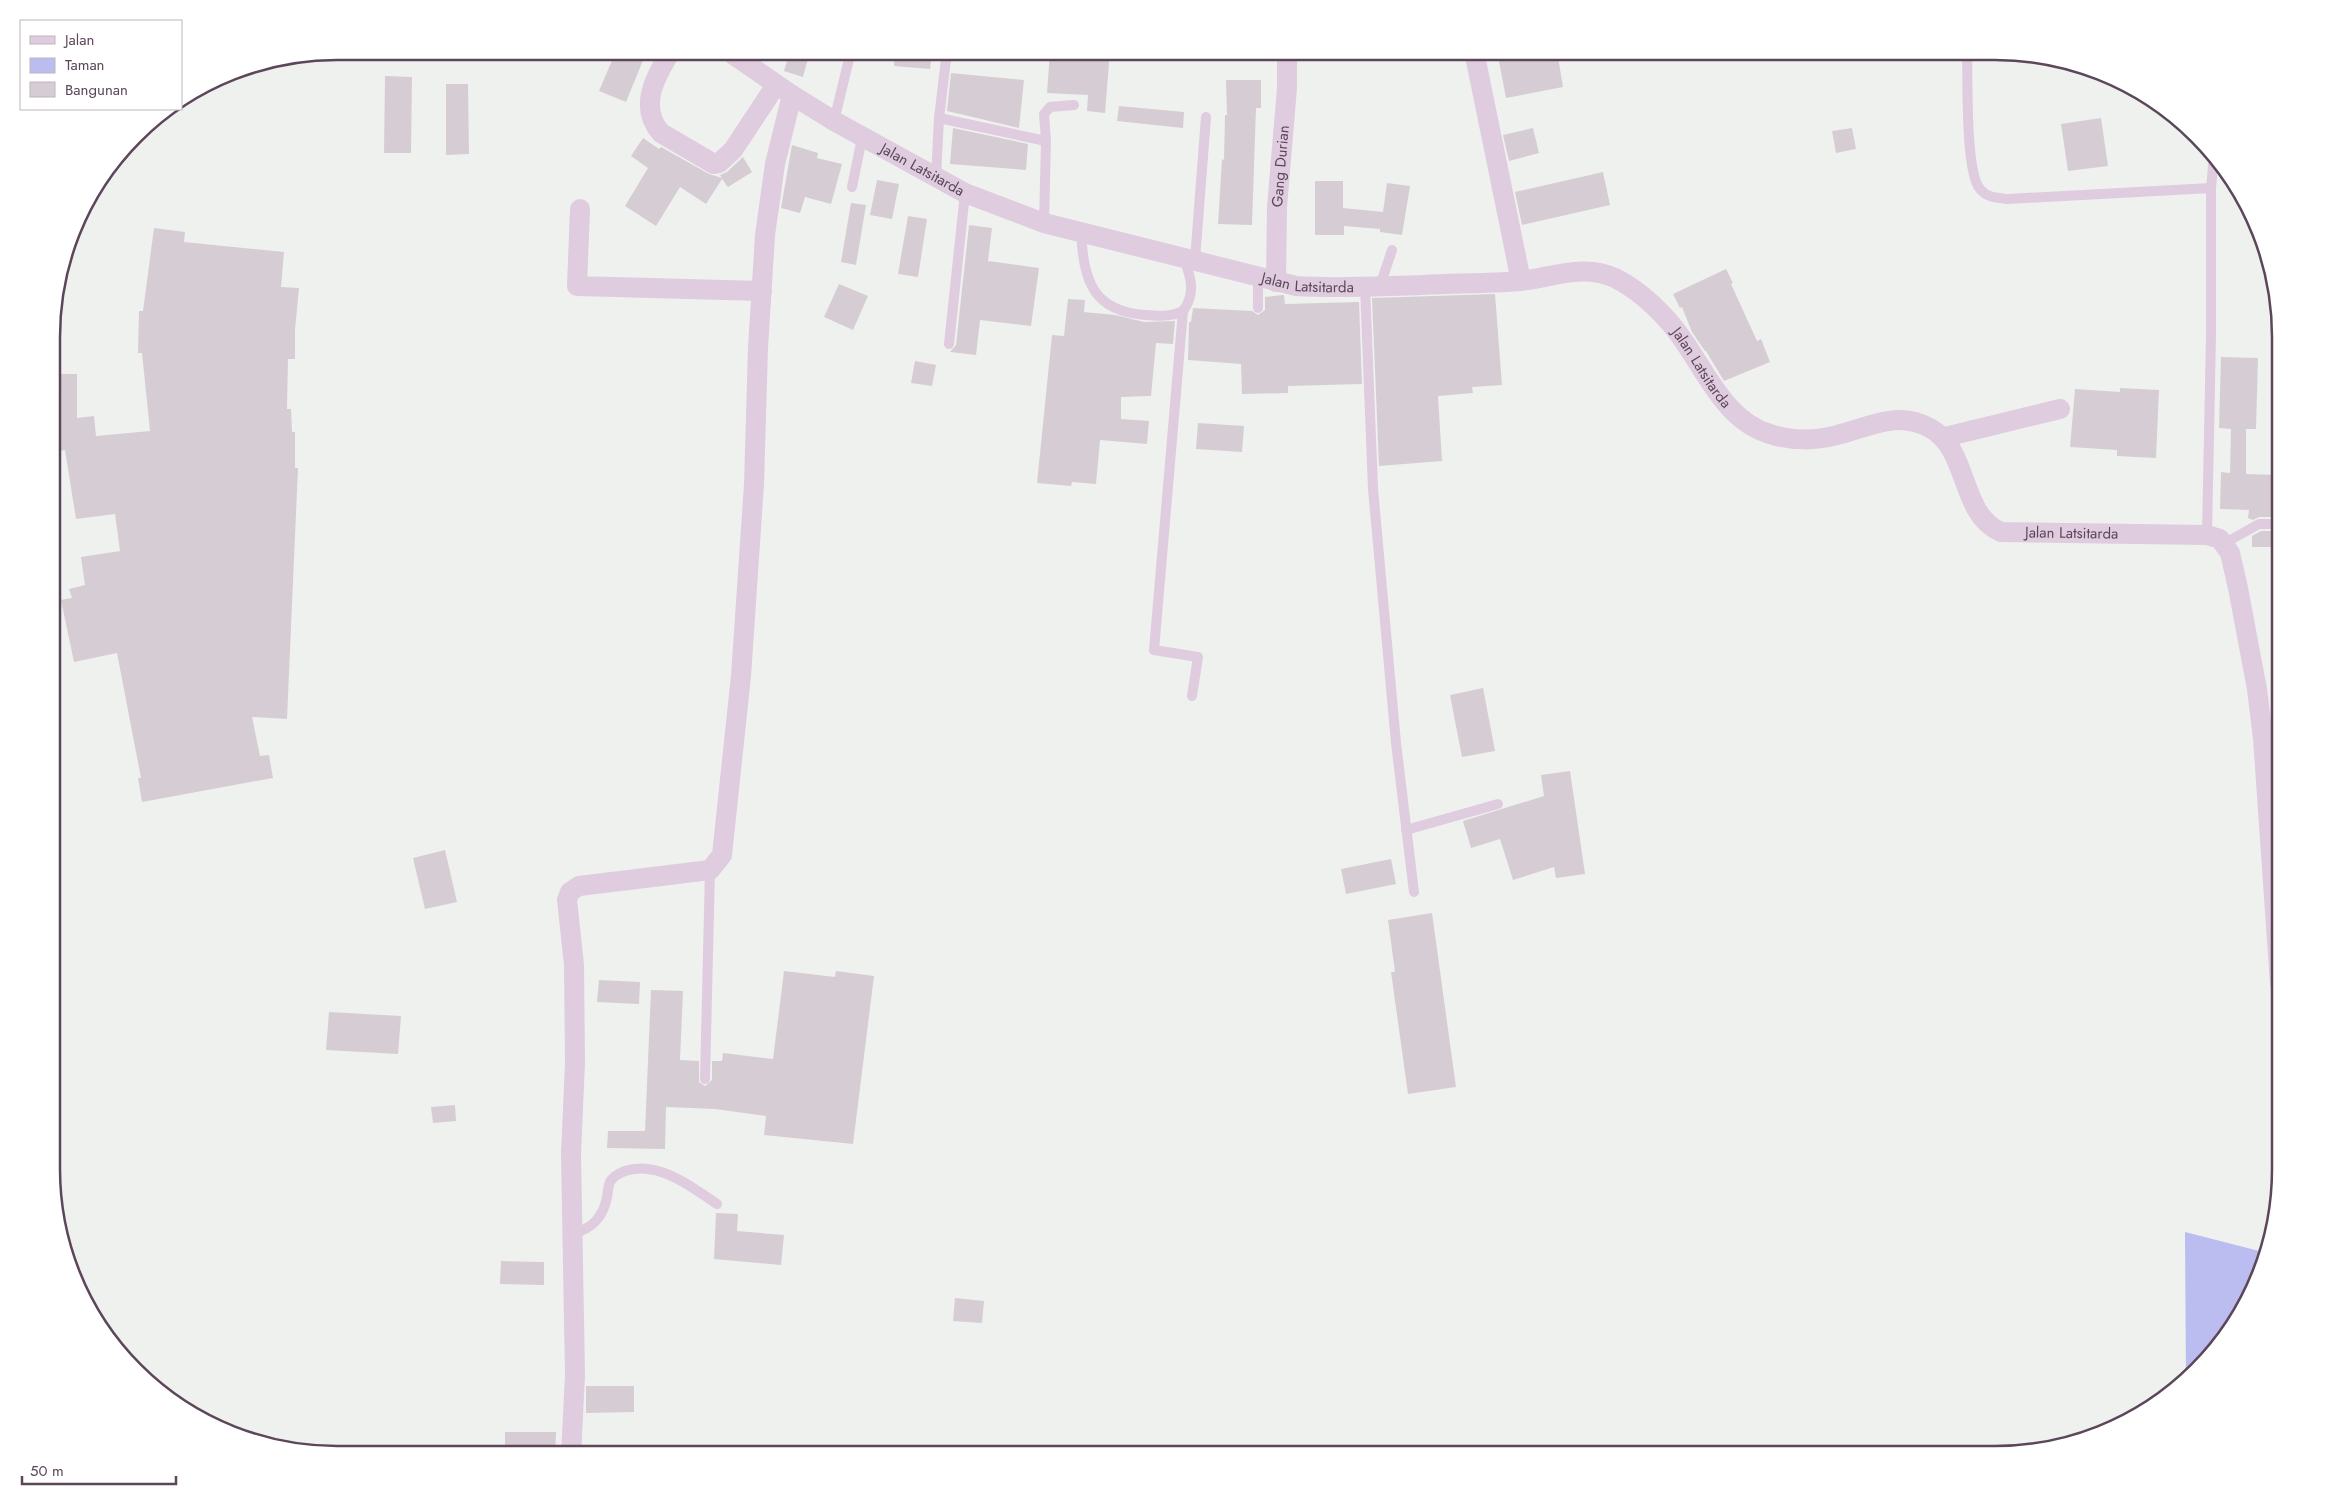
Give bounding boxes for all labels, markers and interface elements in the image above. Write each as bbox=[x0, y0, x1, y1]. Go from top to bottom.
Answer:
legend bbox=[20, 20, 182, 110]
text: Jalan bbox=[63, 29, 94, 51]
text: Taman bbox=[65, 54, 104, 76]
text: Bangunan bbox=[65, 79, 128, 101]
street label: Gang Durian bbox=[1266, 124, 1295, 208]
street label: Jalan Latsitarda bbox=[875, 137, 969, 202]
street label: Jalan Latsitarda bbox=[1257, 266, 1354, 298]
street label: Jalan Latsitarda bbox=[1665, 321, 1737, 413]
street label: Jalan Latsitarda bbox=[2023, 521, 2118, 545]
scale bar bbox=[22, 1454, 176, 1486]
text: 50 m bbox=[30, 1460, 64, 1482]

